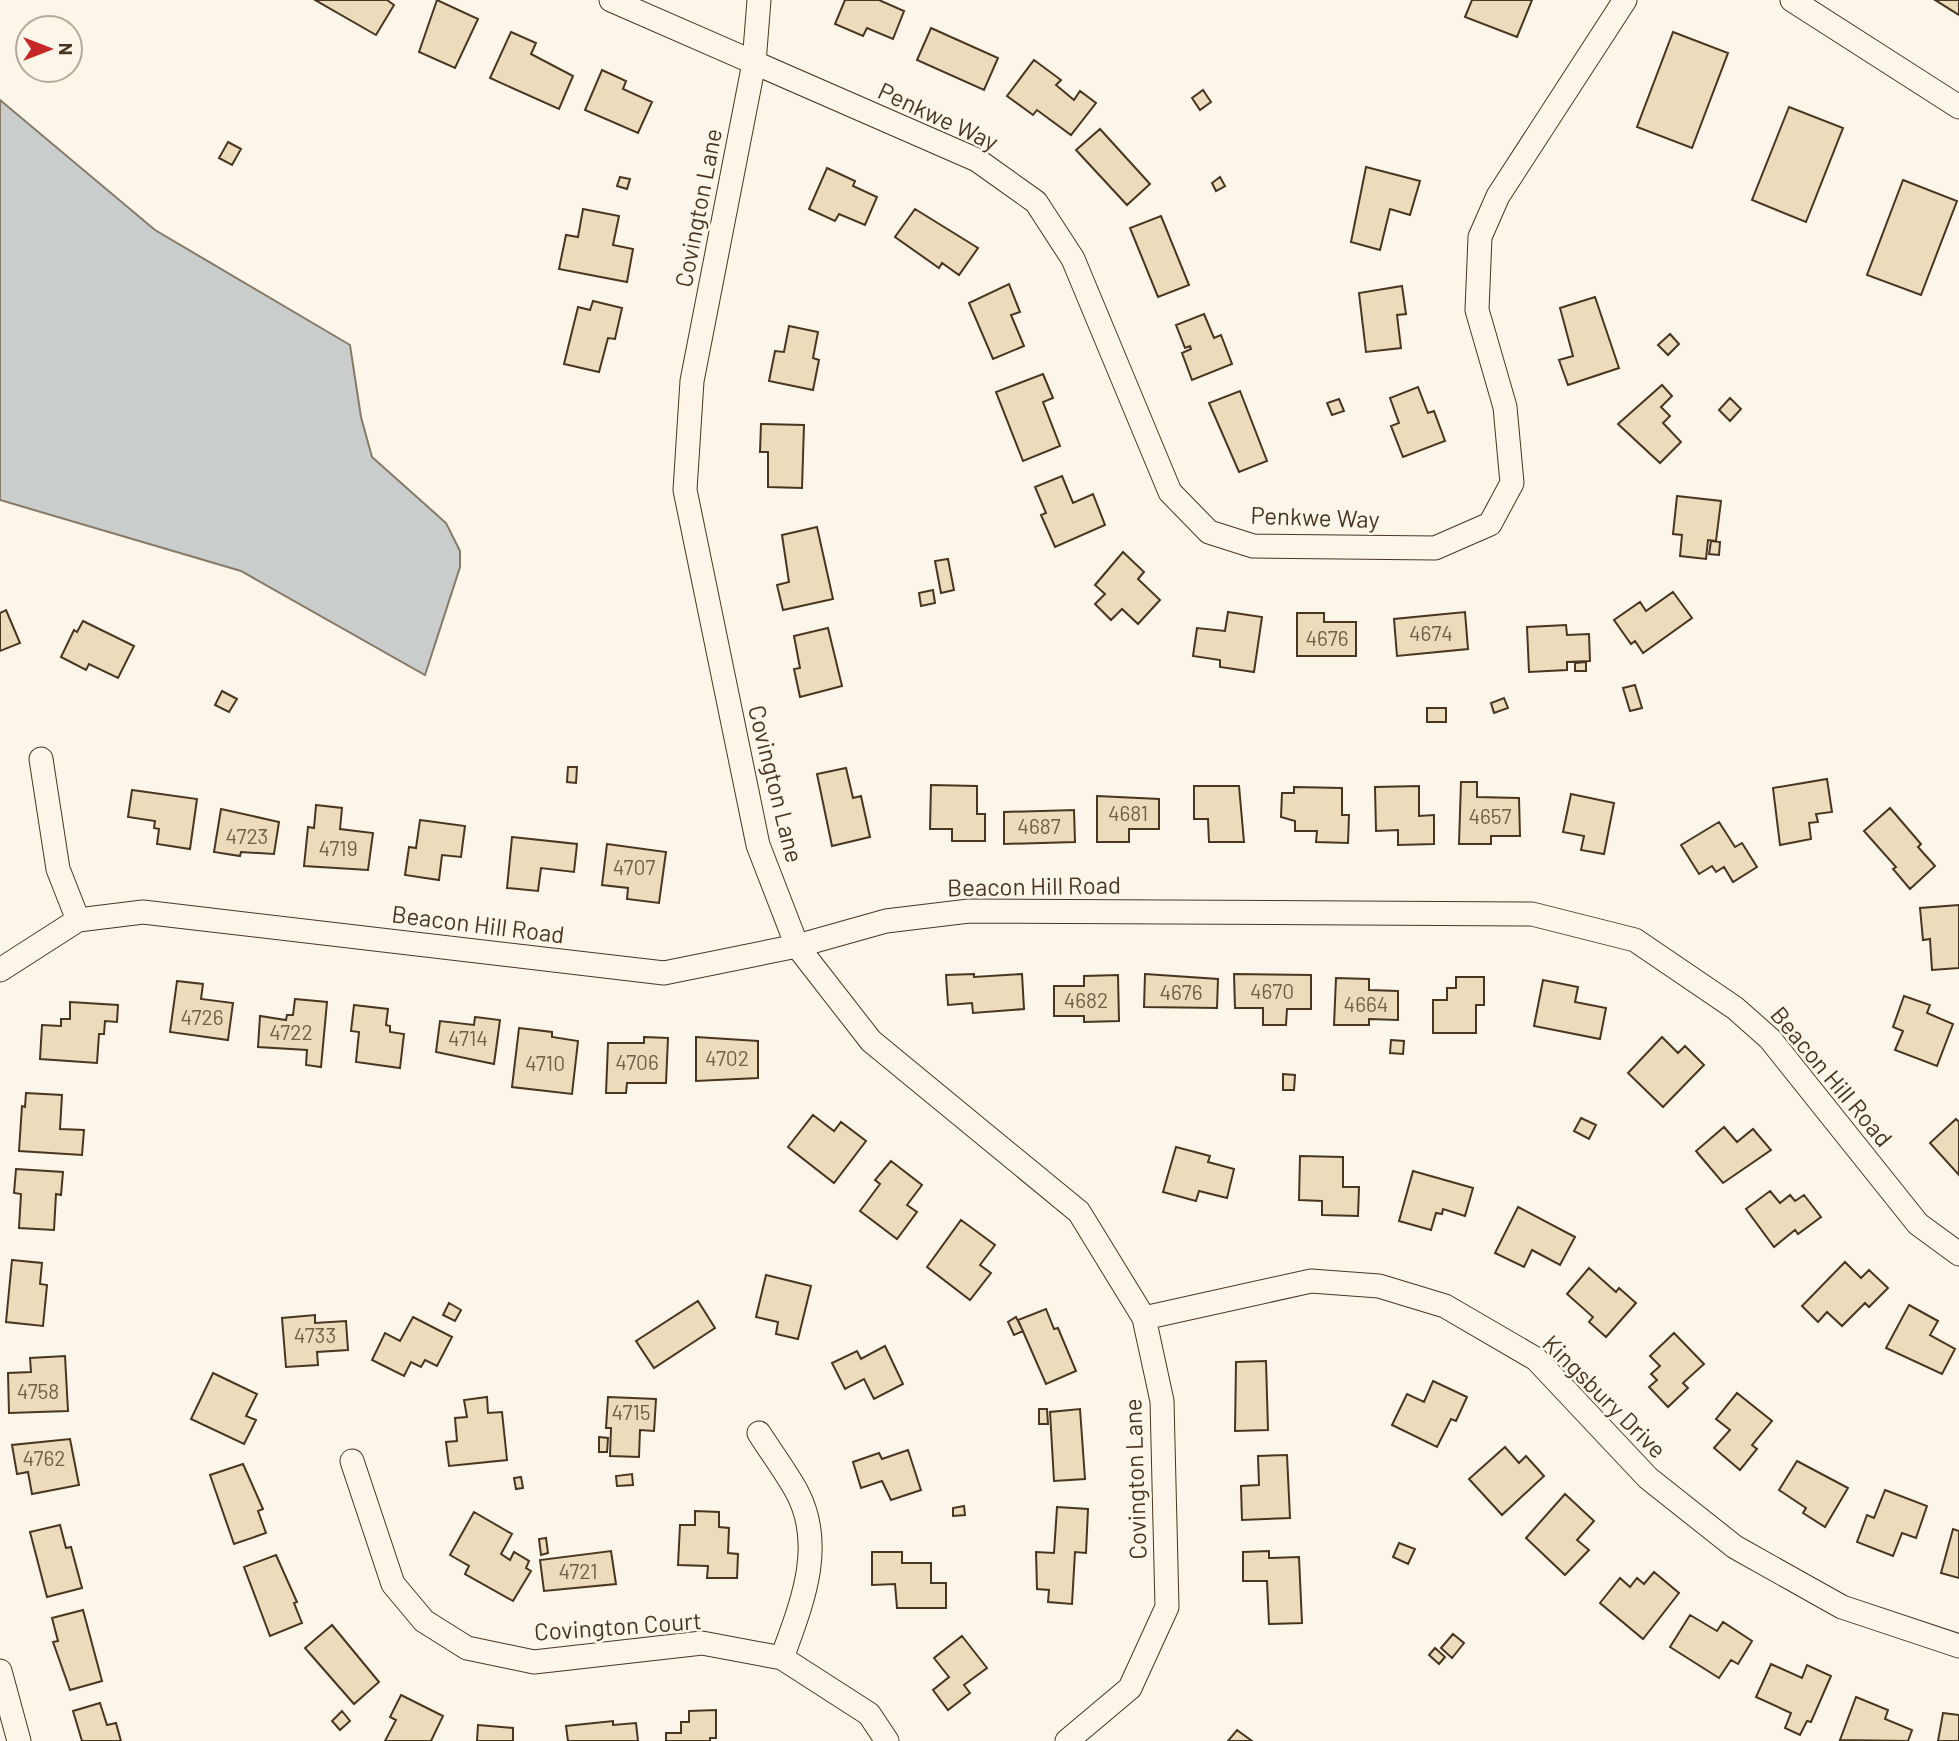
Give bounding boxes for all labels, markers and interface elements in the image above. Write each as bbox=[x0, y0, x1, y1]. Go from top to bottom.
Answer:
north arrow bbox=[14, 14, 84, 84]
text: N bbox=[55, 43, 78, 55]
street label: Penkwe Way bbox=[874, 75, 1003, 156]
street label: Covington Lane bbox=[668, 126, 727, 290]
street label: Penkwe Way bbox=[1250, 500, 1380, 533]
house number: 4674 bbox=[1409, 620, 1453, 645]
house number: 4676 bbox=[1305, 625, 1349, 650]
street label: Covington Lane bbox=[743, 702, 810, 865]
house number: 4681 bbox=[1108, 800, 1148, 825]
house number: 4657 bbox=[1468, 803, 1512, 828]
house number: 4687 bbox=[1017, 813, 1061, 838]
house number: 4723 bbox=[226, 823, 268, 848]
house number: 4719 bbox=[318, 835, 358, 860]
house number: 4707 bbox=[613, 854, 655, 879]
street label: Beacon Hill Road bbox=[947, 869, 1121, 902]
street label: Beacon Hill Road bbox=[390, 899, 566, 949]
house number: 4670 bbox=[1250, 978, 1294, 1003]
house number: 4676 bbox=[1159, 979, 1203, 1004]
house number: 4682 bbox=[1064, 987, 1108, 1012]
house number: 4664 bbox=[1344, 991, 1388, 1016]
street label: Beacon Hill Road bbox=[1765, 1000, 1899, 1152]
house number: 4726 bbox=[181, 1004, 223, 1029]
house number: 4722 bbox=[269, 1019, 313, 1044]
house number: 4714 bbox=[448, 1025, 488, 1050]
house number: 4702 bbox=[705, 1045, 749, 1070]
house number: 4706 bbox=[615, 1049, 659, 1074]
house number: 4710 bbox=[525, 1050, 565, 1075]
house number: 4733 bbox=[294, 1322, 336, 1347]
street label: Kingsbury Drive bbox=[1537, 1328, 1673, 1464]
house number: 4758 bbox=[17, 1378, 59, 1403]
street label: Covington Lane bbox=[1117, 1398, 1152, 1560]
house number: 4715 bbox=[611, 1399, 651, 1424]
house number: 4762 bbox=[23, 1445, 65, 1470]
house number: 4721 bbox=[558, 1558, 598, 1583]
street label: Covington Court bbox=[533, 1605, 703, 1646]

